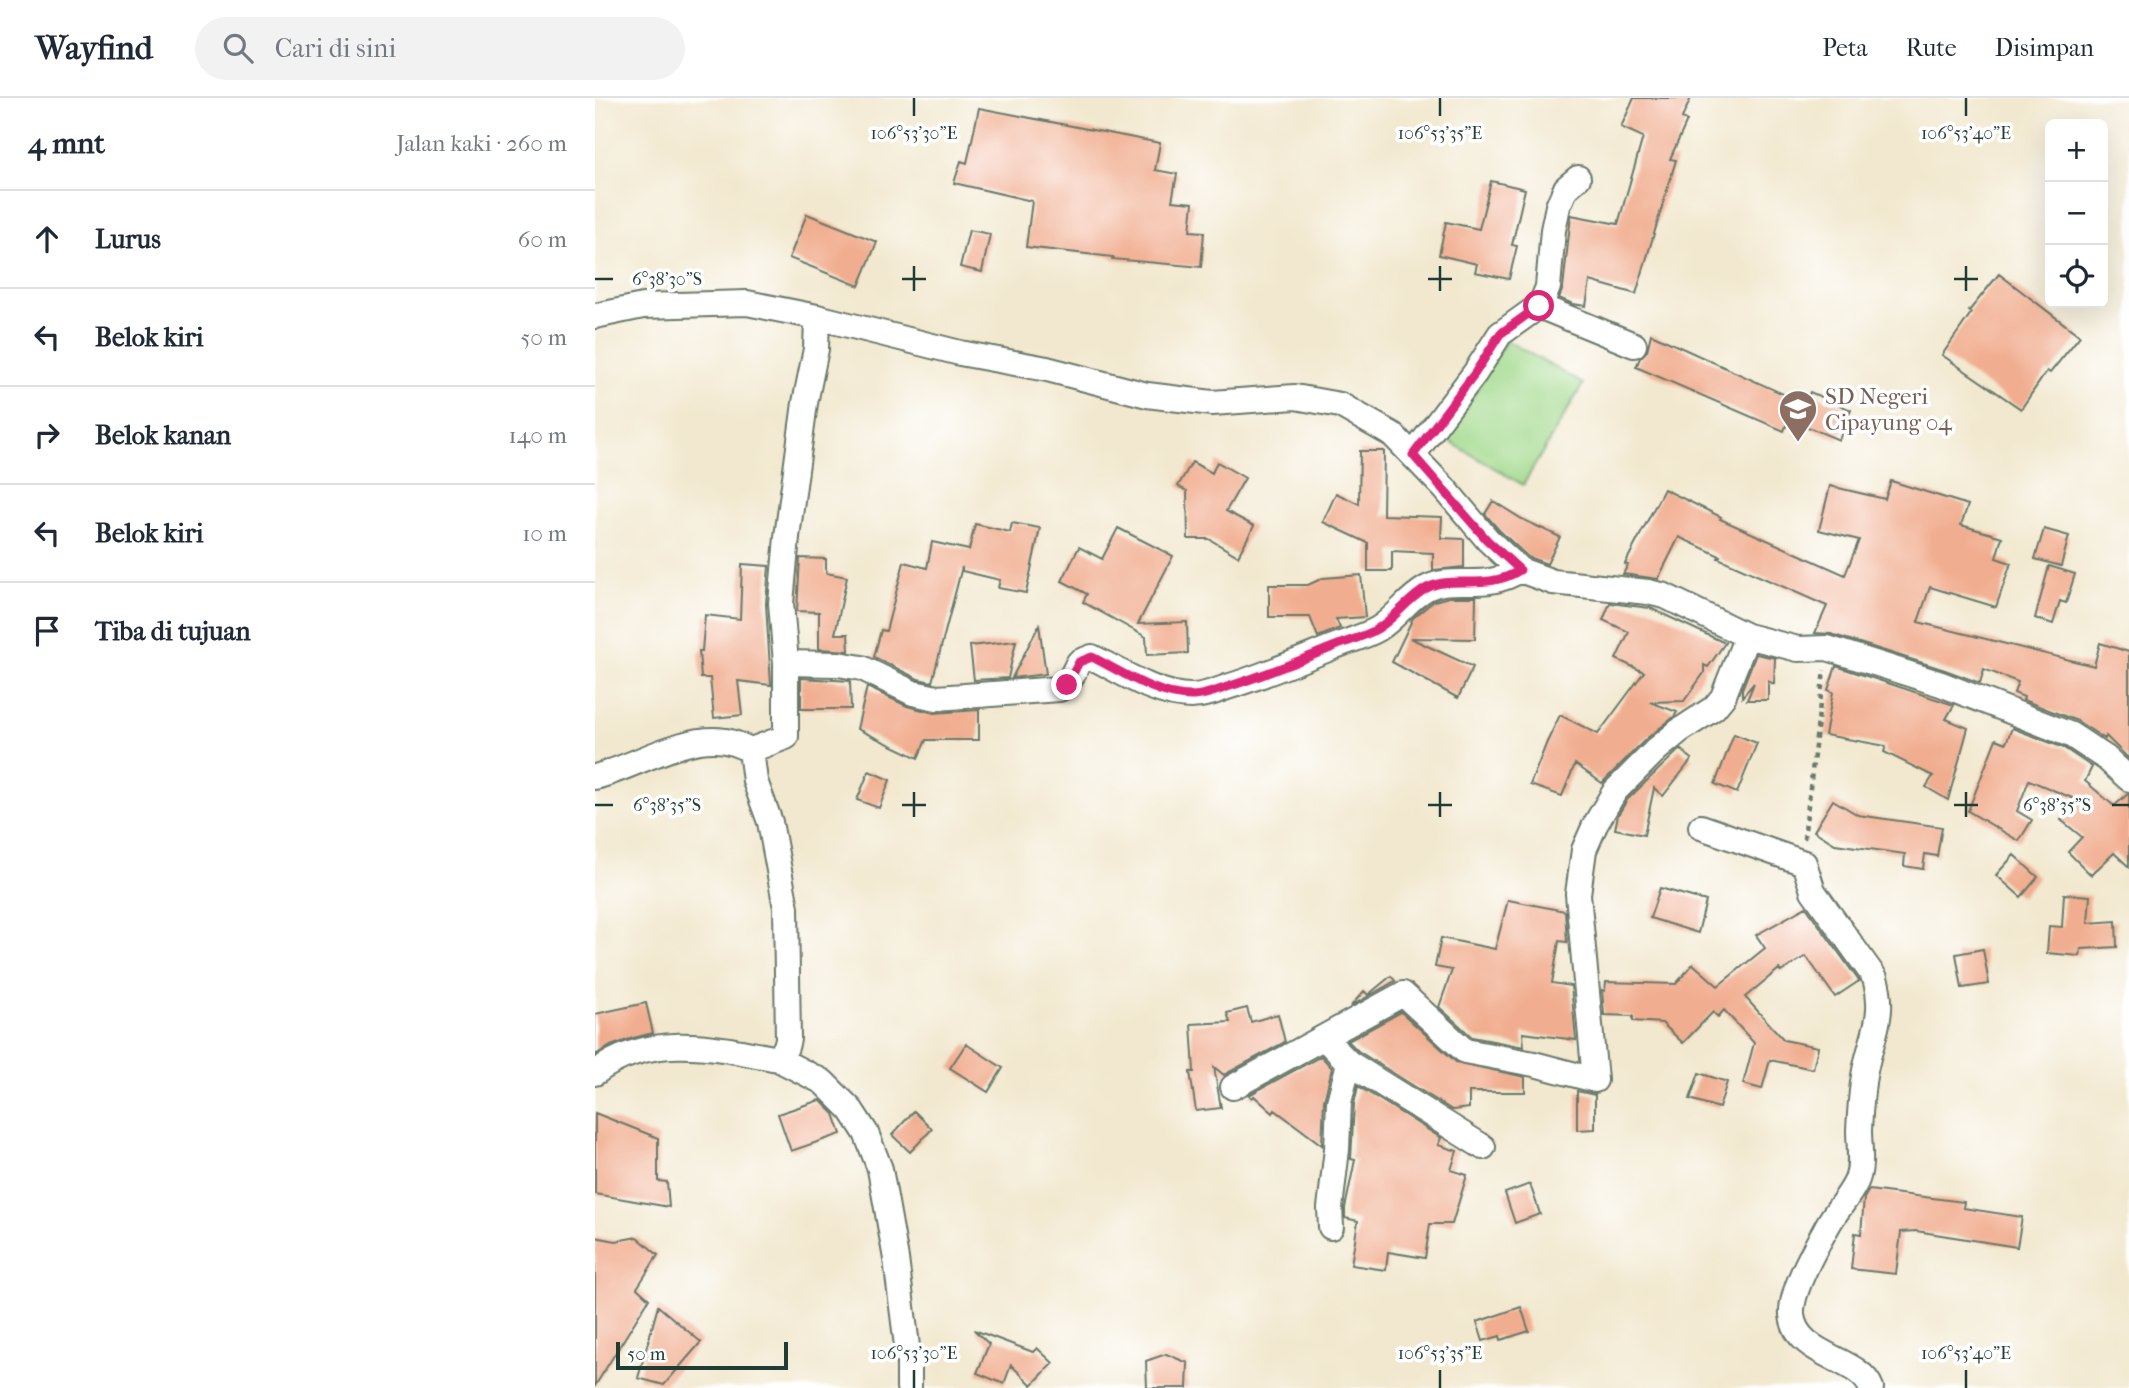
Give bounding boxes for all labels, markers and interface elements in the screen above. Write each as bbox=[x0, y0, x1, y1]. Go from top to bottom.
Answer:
search box bbox=[195, 17, 685, 80]
text: Wayfind bbox=[35, 29, 153, 68]
icon: search bbox=[219, 29, 257, 67]
text: Cari di sini bbox=[275, 33, 396, 64]
text: Peta bbox=[1822, 34, 1868, 62]
text: Rute bbox=[1906, 34, 1957, 62]
text: Disimpan bbox=[1995, 34, 2094, 62]
map controls bbox=[2045, 119, 2108, 308]
button: + bbox=[2045, 119, 2108, 182]
text: 106°53'30"E bbox=[871, 123, 957, 144]
text: 106°53'35"E bbox=[1398, 123, 1482, 144]
text: 106°53'40"E bbox=[1921, 123, 2011, 144]
text: 4 mnt bbox=[28, 126, 105, 161]
text: Jalan kaki · 260 m bbox=[396, 130, 567, 157]
button: − bbox=[2045, 182, 2108, 245]
icon: ahead bbox=[28, 220, 66, 258]
text: Lurus bbox=[95, 224, 161, 255]
text: 60 m bbox=[518, 226, 567, 253]
button: locate bbox=[2045, 245, 2108, 308]
text: 6°38'30"S bbox=[632, 269, 702, 290]
route start bbox=[1523, 290, 1554, 321]
icon: left bbox=[28, 318, 66, 356]
text: Belok kiri bbox=[95, 322, 203, 353]
text: 50 m bbox=[520, 324, 567, 351]
place label: SD Negeri Cipayung 04 bbox=[1825, 383, 1953, 436]
school or university icon: SD Negeri Cipayung 04 bbox=[1777, 388, 1819, 443]
icon: right bbox=[28, 416, 66, 454]
text: Belok kanan bbox=[95, 420, 231, 451]
text: 140 m bbox=[508, 422, 567, 449]
icon: left bbox=[28, 514, 66, 552]
text: Belok kiri bbox=[95, 518, 203, 549]
text: 10 m bbox=[522, 520, 567, 547]
icon: arrive bbox=[28, 612, 66, 650]
text: Tiba di tujuan bbox=[95, 616, 251, 647]
route end bbox=[1051, 669, 1082, 700]
text: 6°38'35"S bbox=[633, 795, 701, 816]
text: 6°38'35"S bbox=[2023, 795, 2091, 816]
scale bar bbox=[616, 1339, 787, 1371]
text: 50 m bbox=[627, 1343, 666, 1365]
text: 106°53'30"E bbox=[871, 1343, 957, 1364]
text: 106°53'35"E bbox=[1398, 1343, 1482, 1364]
text: 106°53'40"E bbox=[1921, 1343, 2011, 1364]

